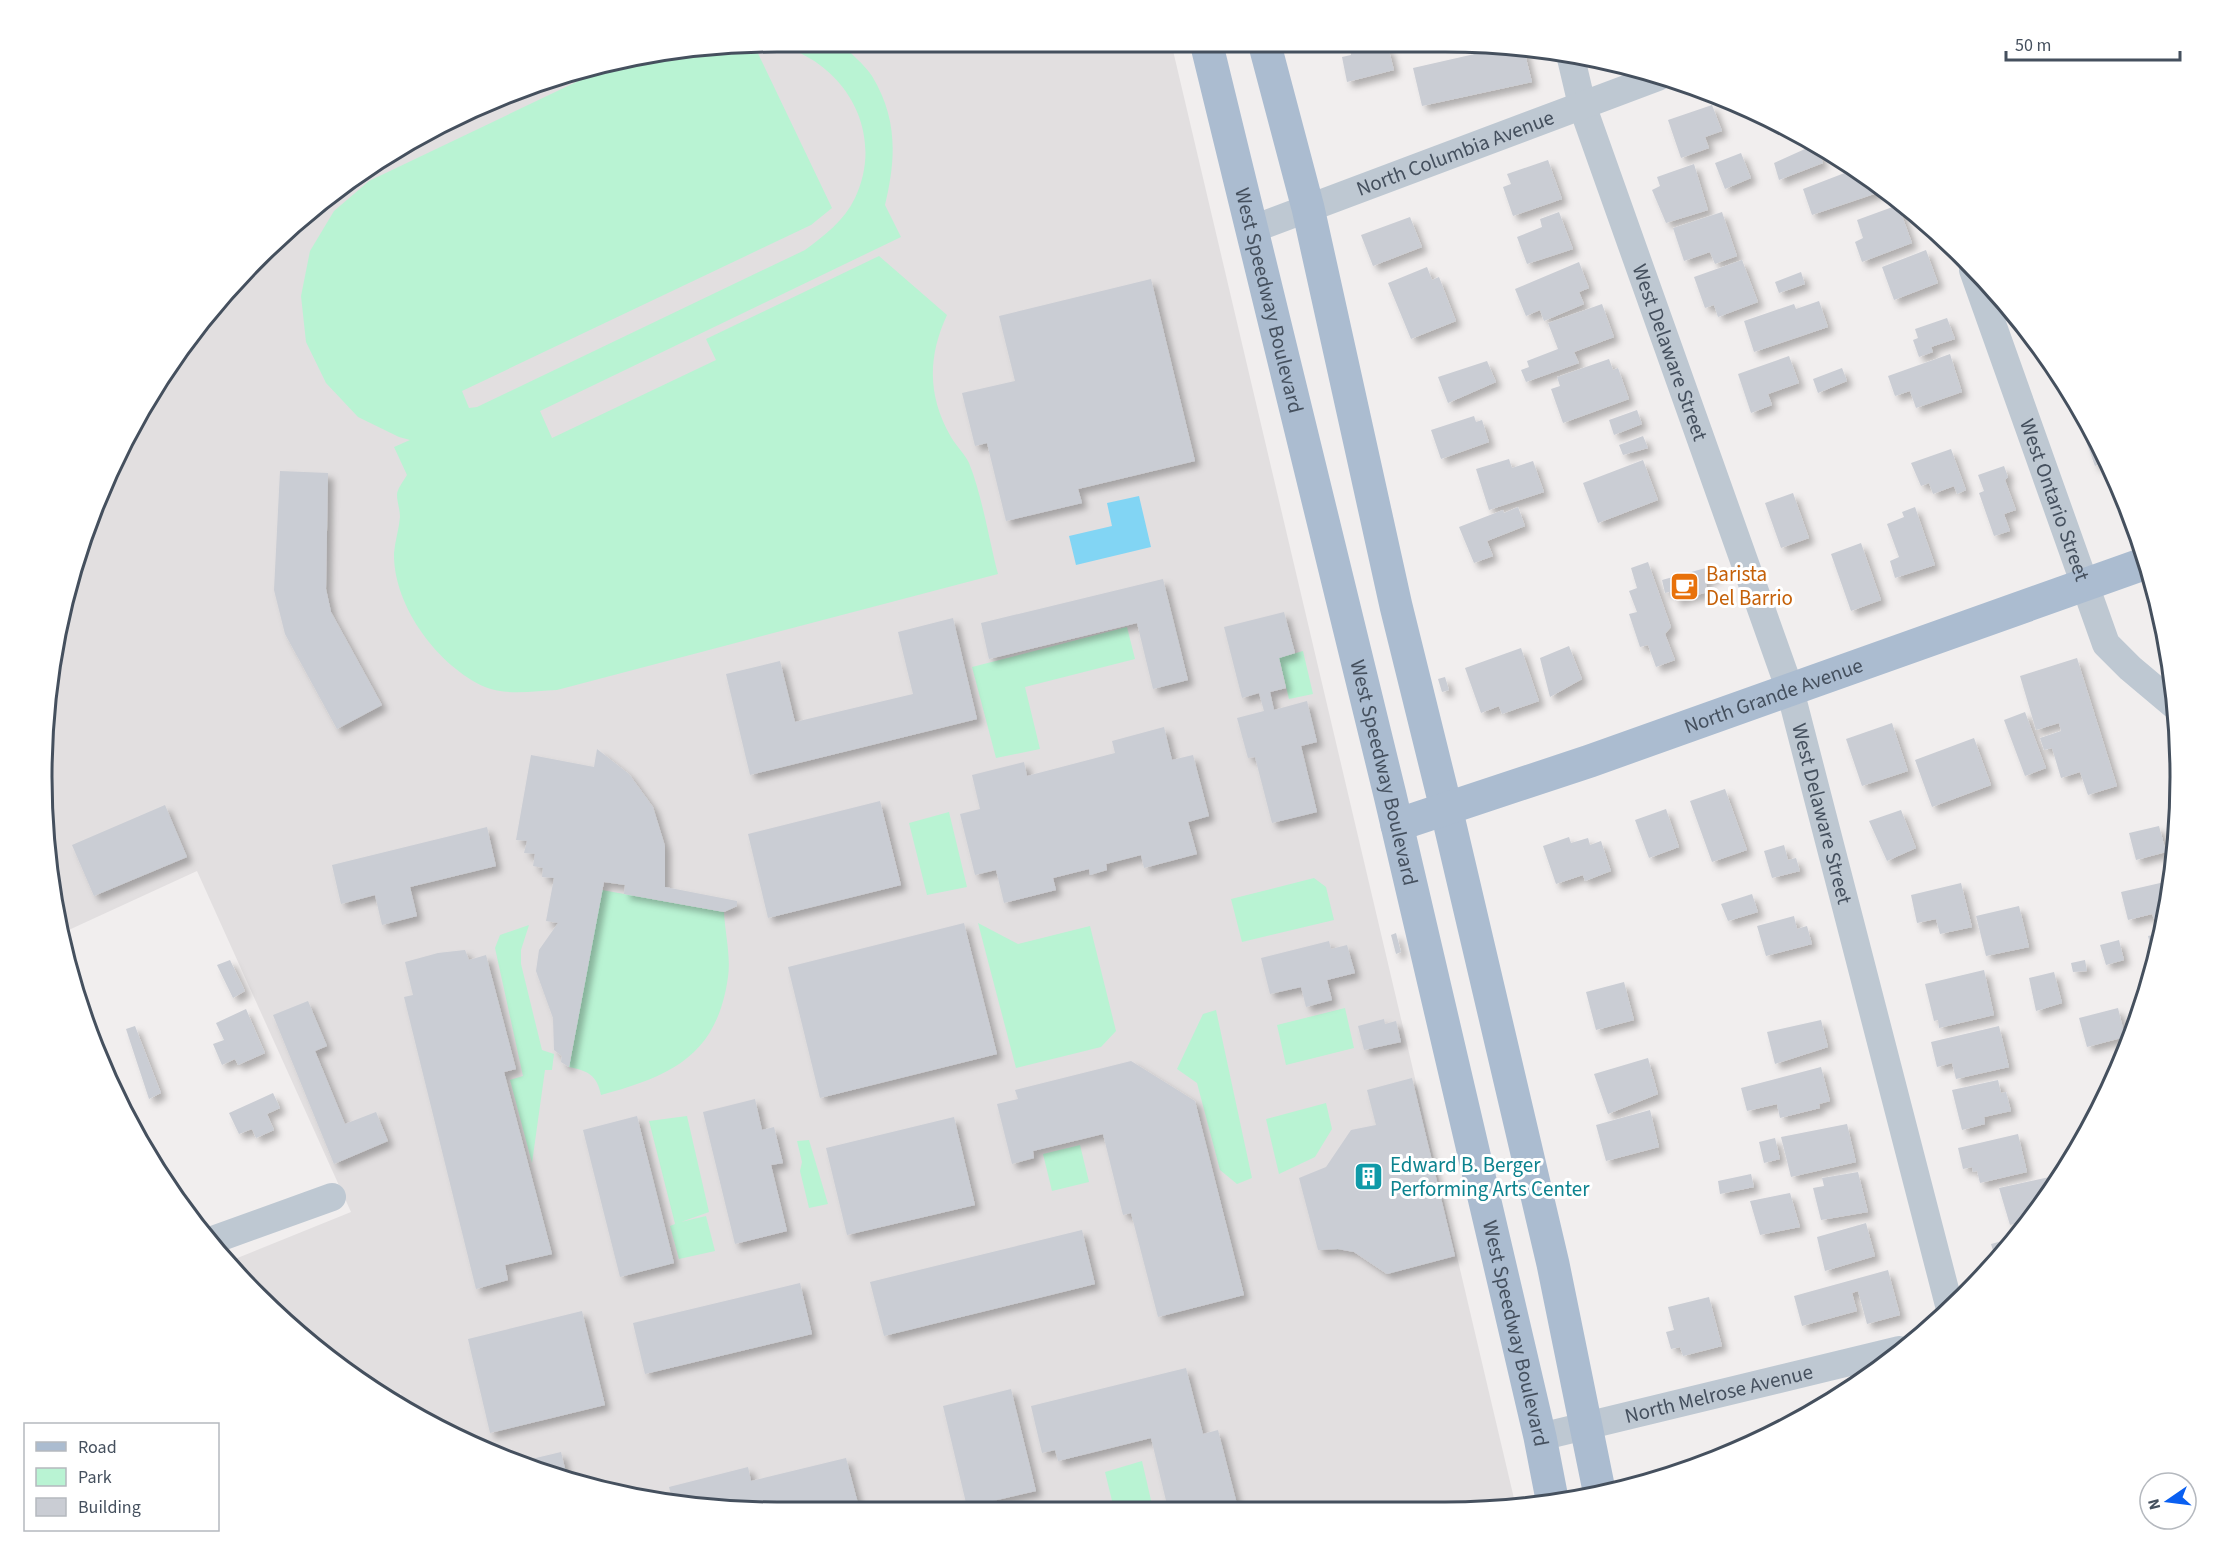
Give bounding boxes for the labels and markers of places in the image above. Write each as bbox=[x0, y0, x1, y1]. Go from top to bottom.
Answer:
place label: Barista Del Barrio bbox=[1706, 559, 1793, 613]
cafe icon: Barista Del Barrio bbox=[1669, 570, 1701, 602]
place label: Edward B. Berger Performing Arts Center bbox=[1390, 1150, 1590, 1204]
building icon: Edward B. Berger Performing Arts Center bbox=[1353, 1161, 1385, 1193]

